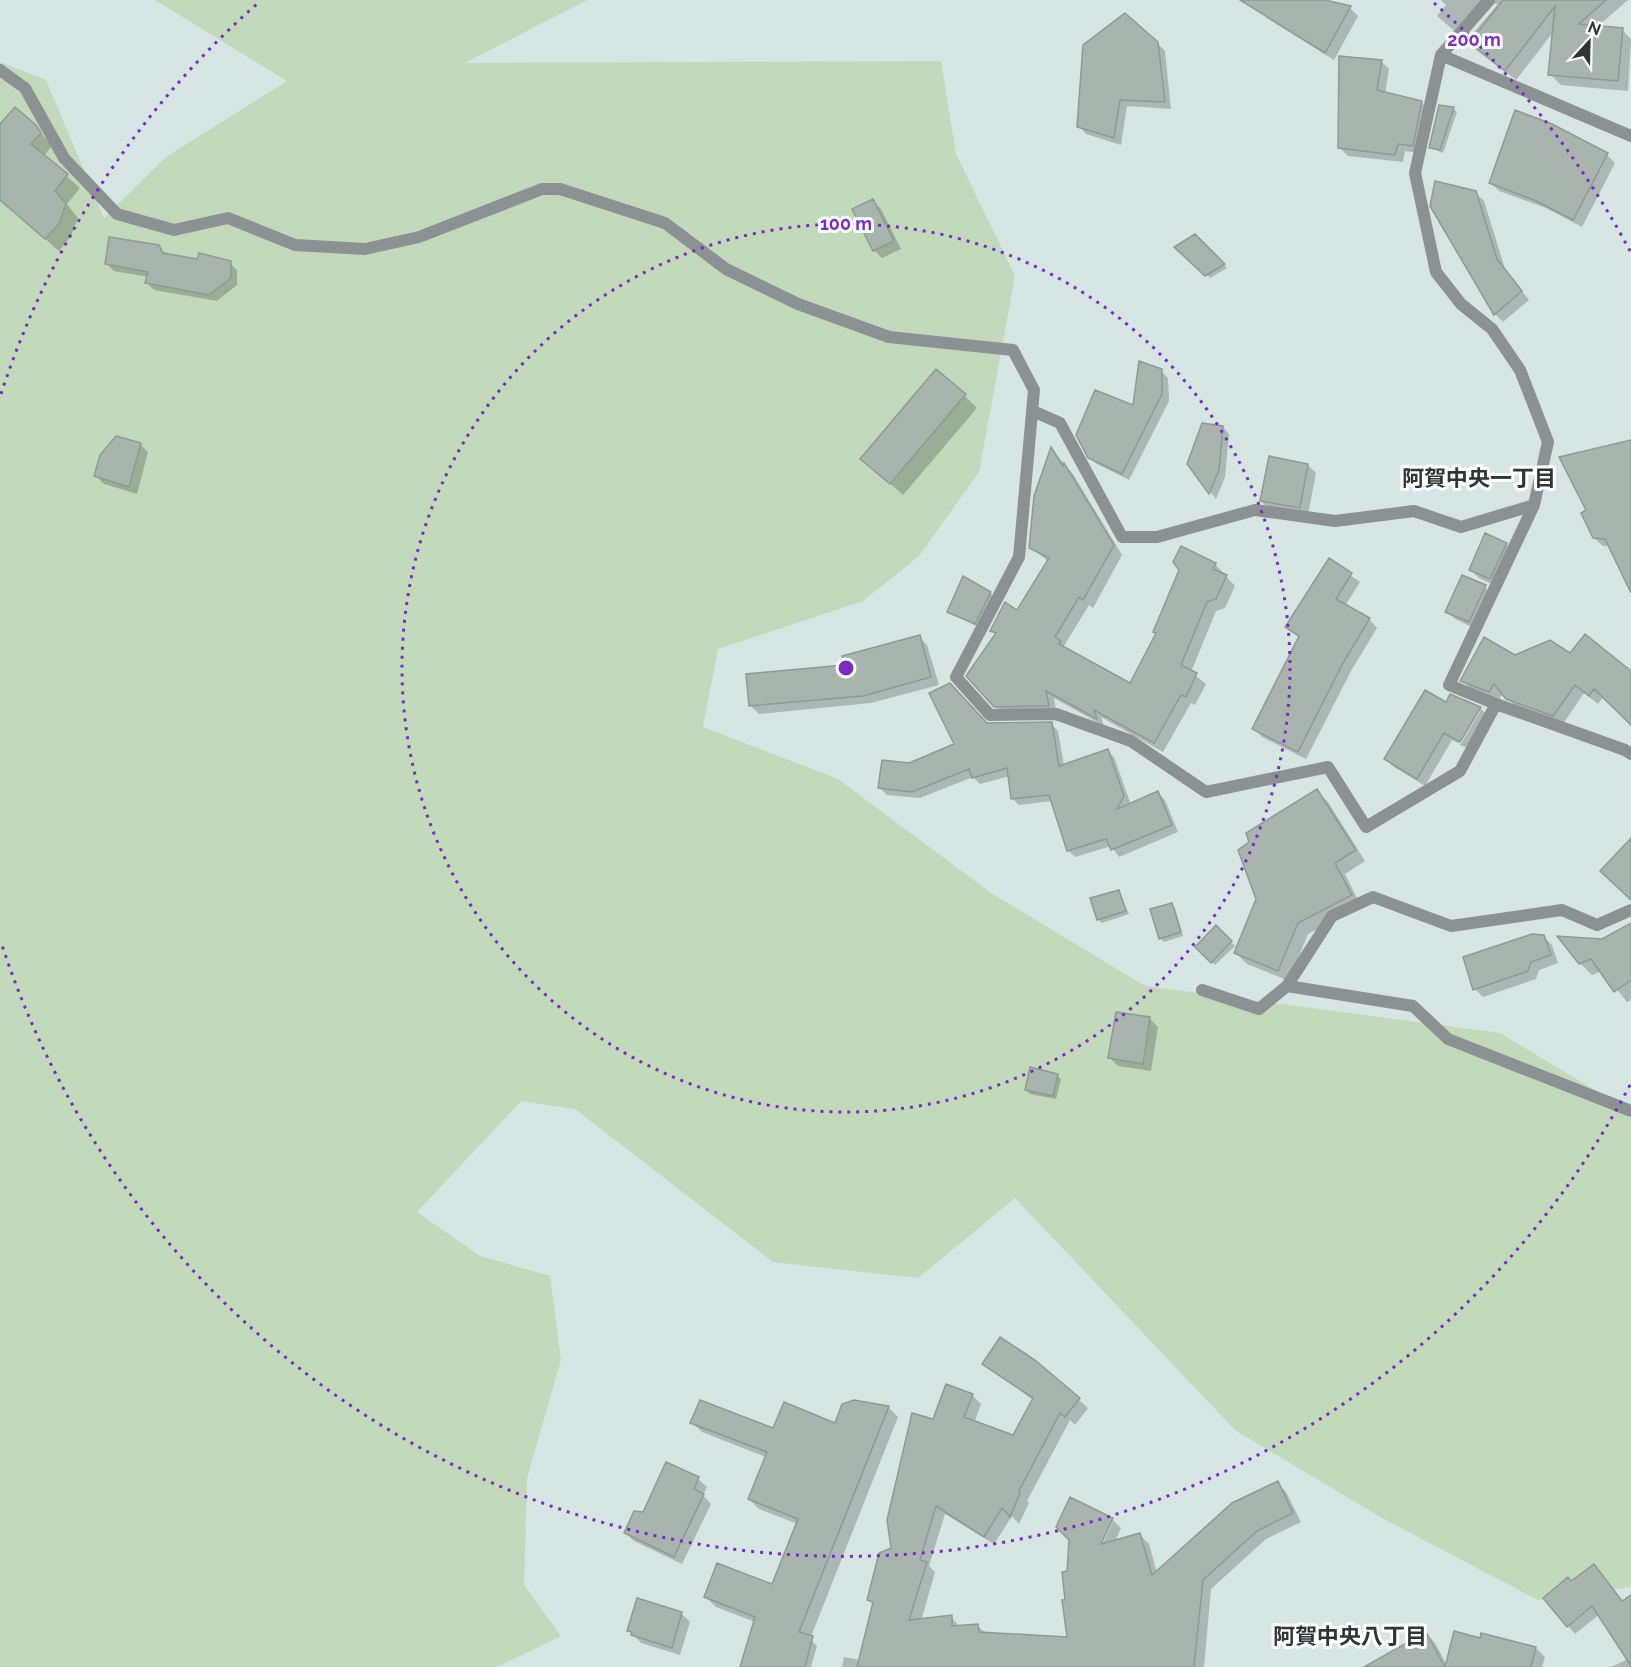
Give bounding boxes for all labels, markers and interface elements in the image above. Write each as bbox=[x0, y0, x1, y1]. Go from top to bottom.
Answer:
north arrow bbox=[1559, 12, 1619, 72]
text: N bbox=[1585, 17, 1604, 40]
text: 200 m bbox=[1447, 29, 1501, 50]
text: 100 m bbox=[820, 213, 872, 234]
district label: 阿賀中央一丁目 bbox=[1402, 465, 1556, 491]
centre of rings bbox=[836, 658, 856, 678]
district label: 阿賀中央八丁目 bbox=[1273, 1623, 1427, 1649]

